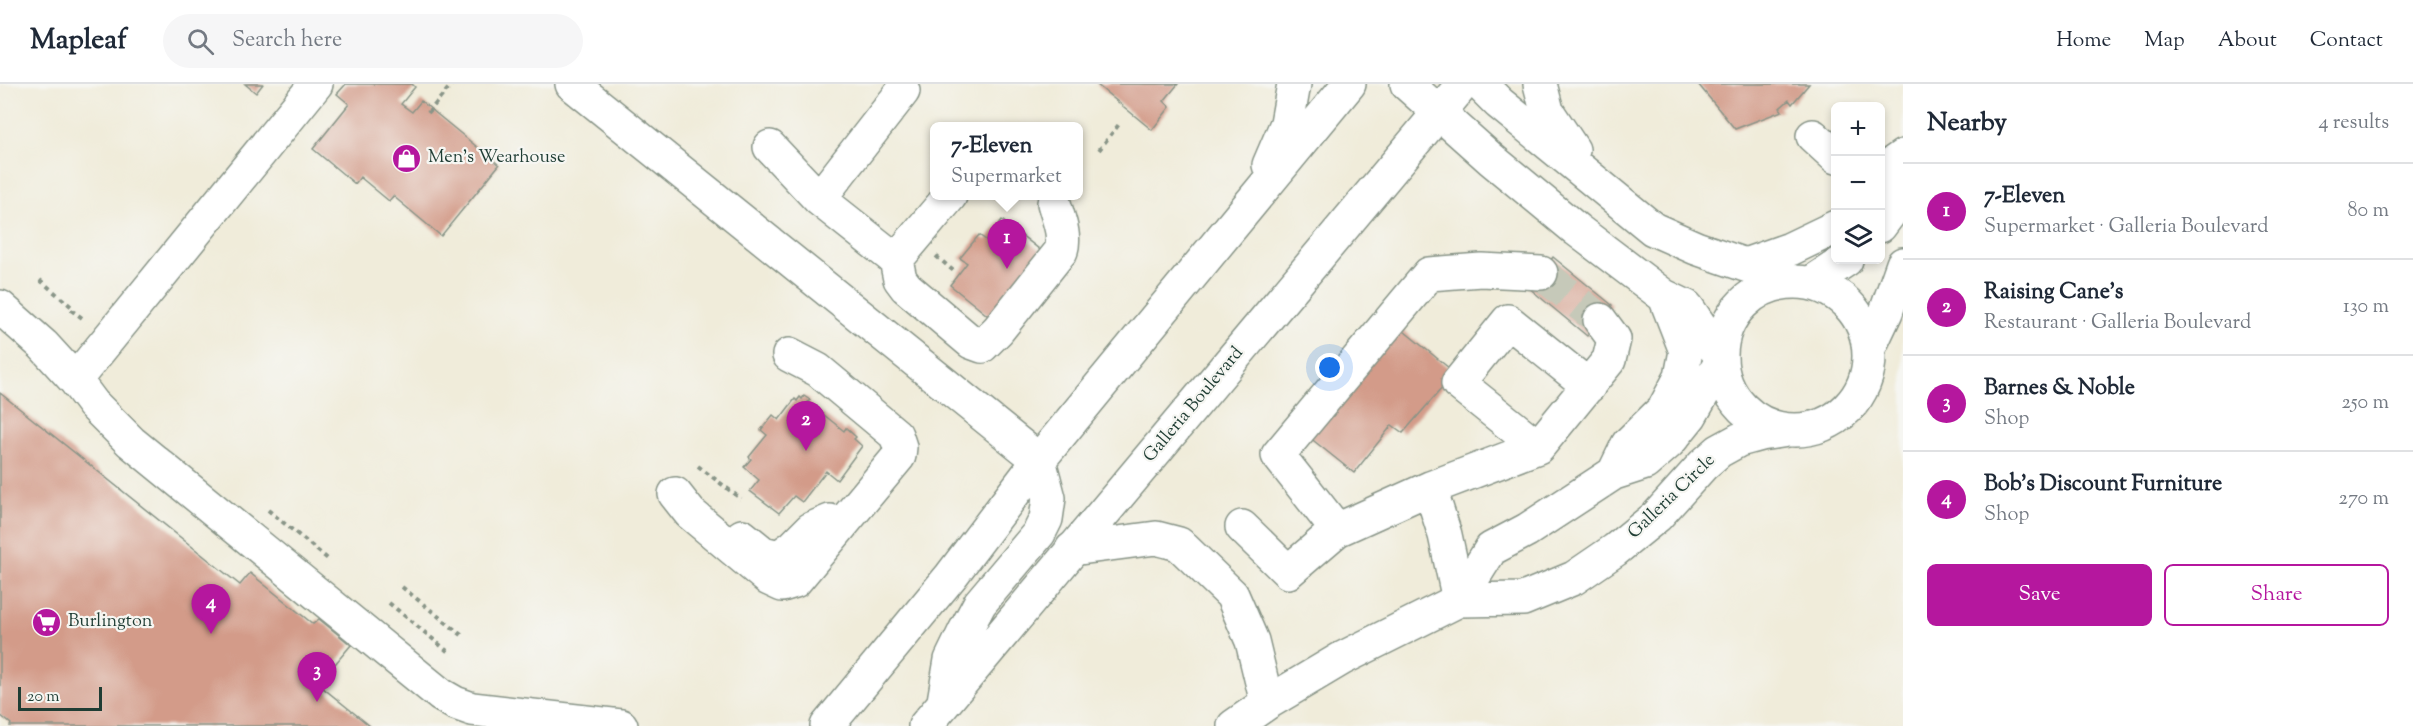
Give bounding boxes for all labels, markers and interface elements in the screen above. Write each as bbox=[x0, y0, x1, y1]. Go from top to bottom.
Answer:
search box bbox=[163, 14, 583, 68]
text: Mapleaf bbox=[30, 21, 127, 61]
icon: search bbox=[184, 25, 217, 58]
text: Search here bbox=[232, 25, 342, 57]
text: Home bbox=[2056, 26, 2111, 56]
text: Map bbox=[2144, 26, 2185, 56]
text: About bbox=[2218, 26, 2277, 56]
text: Contact bbox=[2310, 26, 2383, 56]
map controls bbox=[1831, 102, 1885, 264]
button: + bbox=[1831, 102, 1885, 156]
text: Nearby bbox=[1927, 105, 2007, 142]
text: 4 results bbox=[2318, 109, 2389, 138]
popup bbox=[930, 122, 1083, 200]
text: 7-Eleven bbox=[951, 131, 1032, 163]
shop icon: Men's Wearhouse bbox=[391, 142, 423, 174]
place label: Men's Wearhouse bbox=[428, 145, 565, 171]
button: − bbox=[1831, 156, 1885, 210]
text: Supermarket bbox=[951, 163, 1062, 192]
text: 7-Eleven bbox=[1984, 181, 2065, 213]
text: 1 bbox=[1943, 197, 1950, 226]
text: 80 m bbox=[2348, 197, 2389, 226]
button: layers bbox=[1831, 210, 1885, 264]
text: Supermarket · Galleria Boulevard bbox=[1984, 213, 2269, 242]
pin: 1 bbox=[988, 220, 1026, 269]
text: Raising Cane's bbox=[1984, 277, 2123, 309]
text: 2 bbox=[1942, 293, 1951, 322]
text: 130 m bbox=[2343, 293, 2389, 322]
text: Restaurant · Galleria Boulevard bbox=[1984, 309, 2251, 338]
street label: Galleria Boulevard bbox=[1138, 341, 1250, 469]
your location bbox=[1315, 353, 1344, 382]
text: Barnes & Noble bbox=[1984, 373, 2135, 405]
text: 3 bbox=[1942, 389, 1951, 418]
text: 250 m bbox=[2341, 389, 2389, 418]
pin: 2 bbox=[786, 402, 826, 451]
text: Shop bbox=[1984, 405, 2029, 434]
street label: Galleria Circle bbox=[1622, 449, 1722, 545]
text: Bob's Discount Furniture bbox=[1984, 469, 2222, 501]
text: 4 bbox=[1941, 485, 1952, 514]
text: 270 m bbox=[2339, 485, 2389, 514]
text: Shop bbox=[1984, 501, 2029, 530]
button: Save bbox=[1927, 564, 2152, 626]
button: Share bbox=[2164, 564, 2389, 626]
pin: 4 bbox=[192, 584, 230, 634]
supermarket icon: Burlington bbox=[31, 606, 63, 638]
place label: Burlington bbox=[68, 609, 153, 635]
pin: 3 bbox=[298, 652, 336, 702]
scale bar bbox=[18, 684, 102, 712]
text: 20 m bbox=[27, 686, 60, 709]

